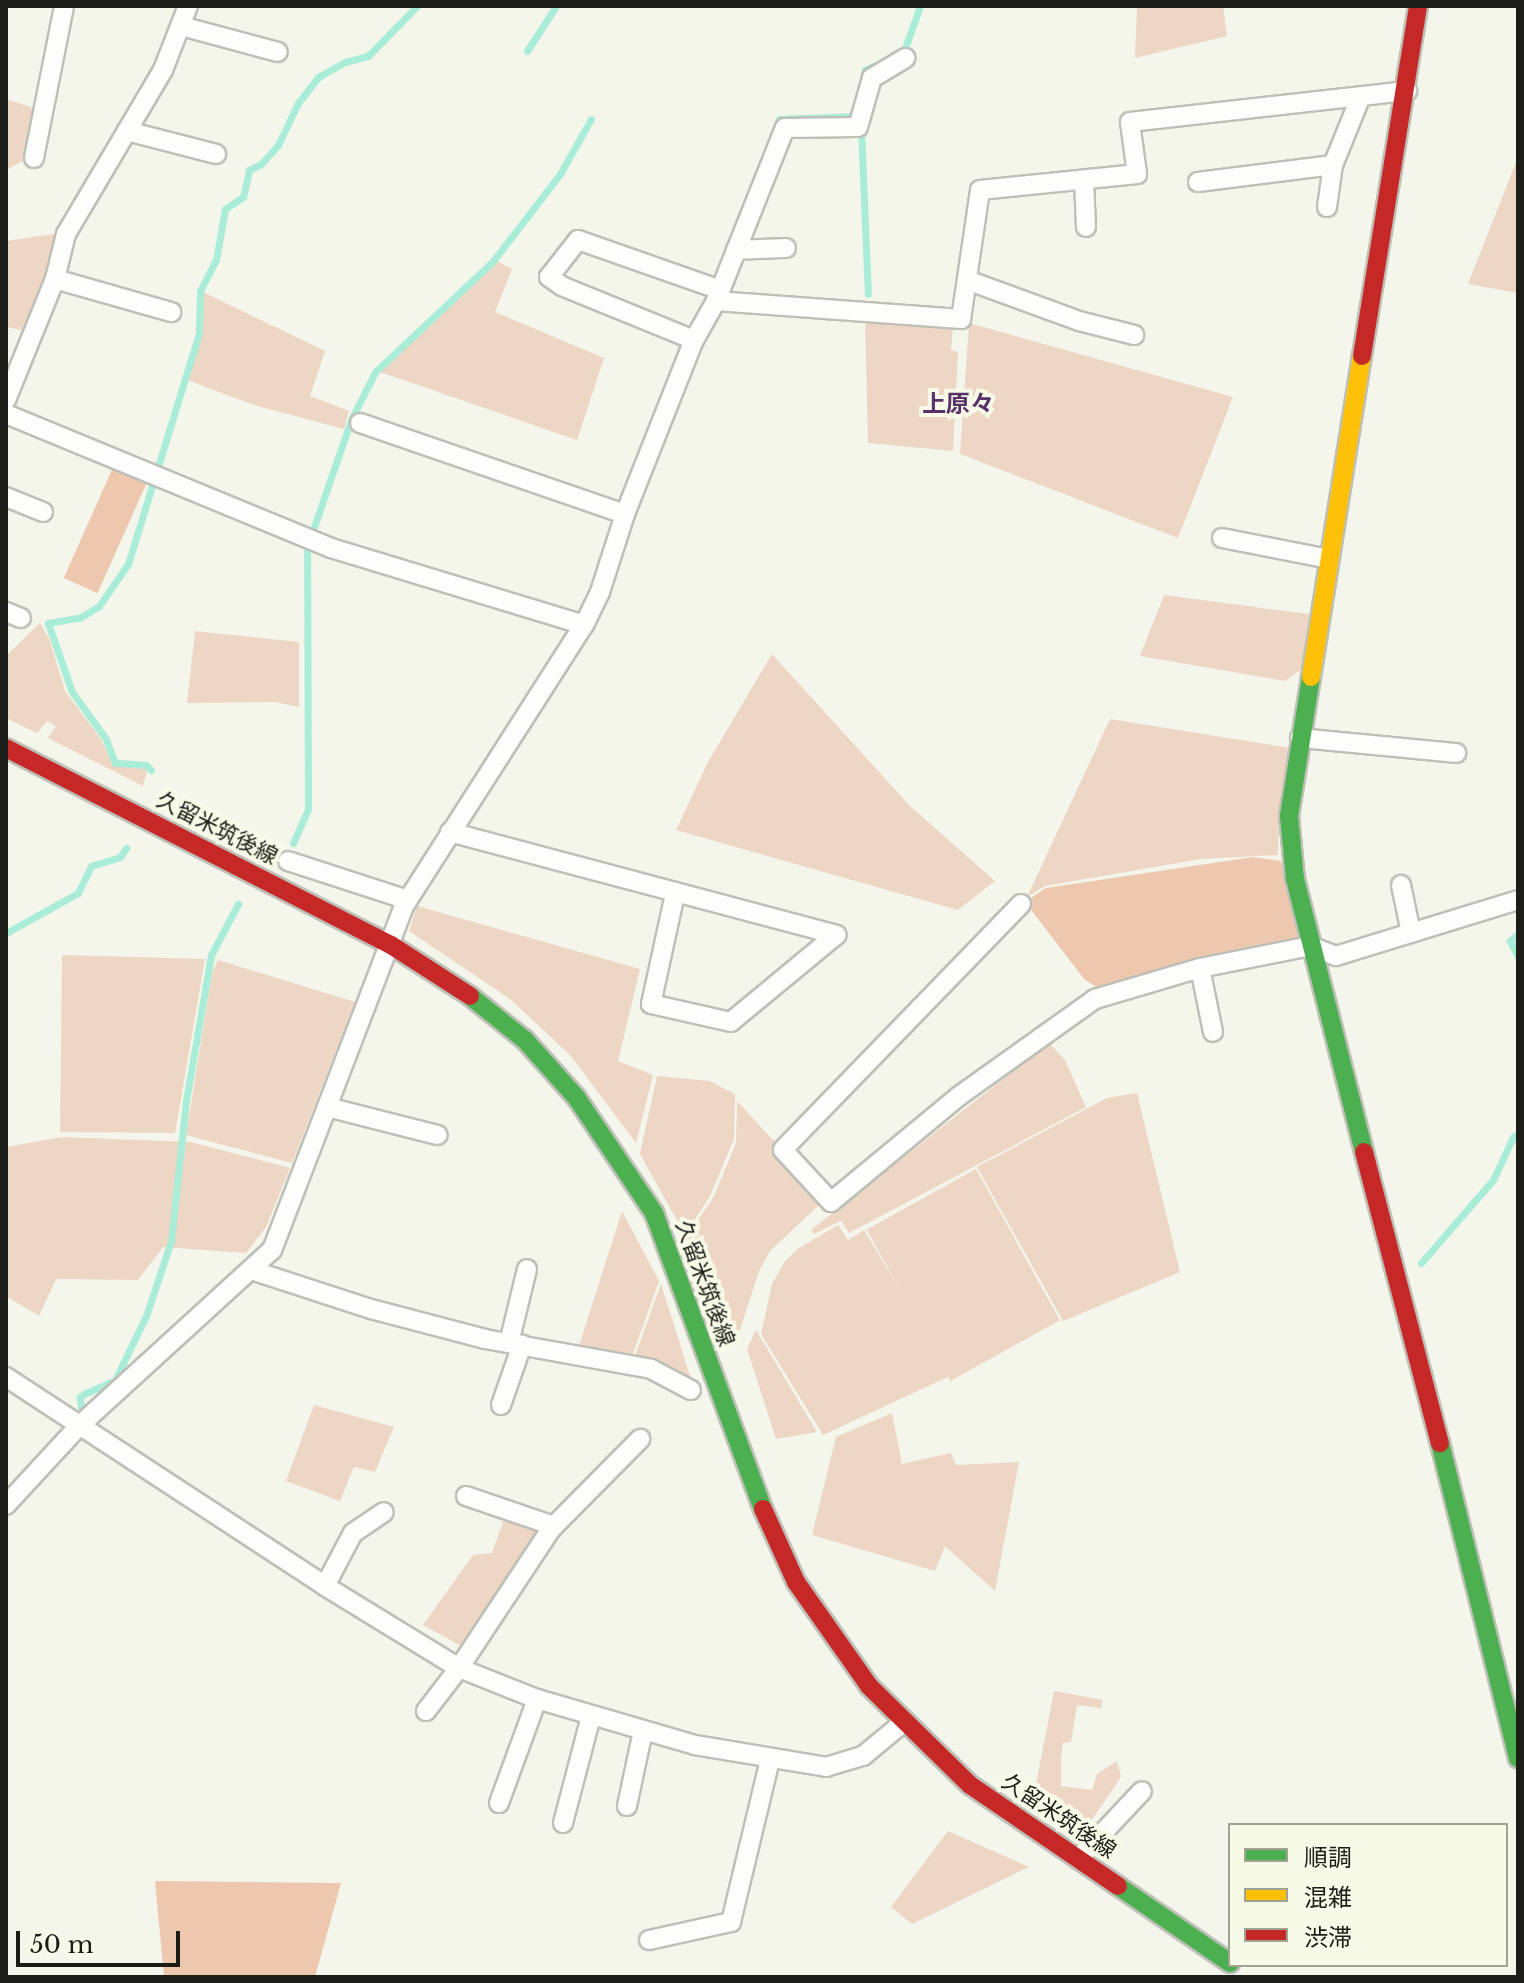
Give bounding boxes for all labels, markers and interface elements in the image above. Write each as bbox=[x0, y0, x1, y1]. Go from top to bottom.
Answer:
district label: 上原々 bbox=[922, 390, 994, 418]
street label: 久留米筑後線 bbox=[152, 786, 282, 870]
street label: 久留米筑後線 bbox=[670, 1216, 740, 1350]
street label: 久留米筑後線 bbox=[997, 1768, 1121, 1864]
legend bbox=[1228, 1823, 1508, 1967]
text: 順調 bbox=[1304, 1843, 1352, 1872]
text: 混雑 bbox=[1304, 1883, 1352, 1912]
scale bar bbox=[20, 1915, 184, 1965]
text: 渋滞 bbox=[1304, 1923, 1352, 1952]
text: 50 m bbox=[30, 1930, 93, 1959]

